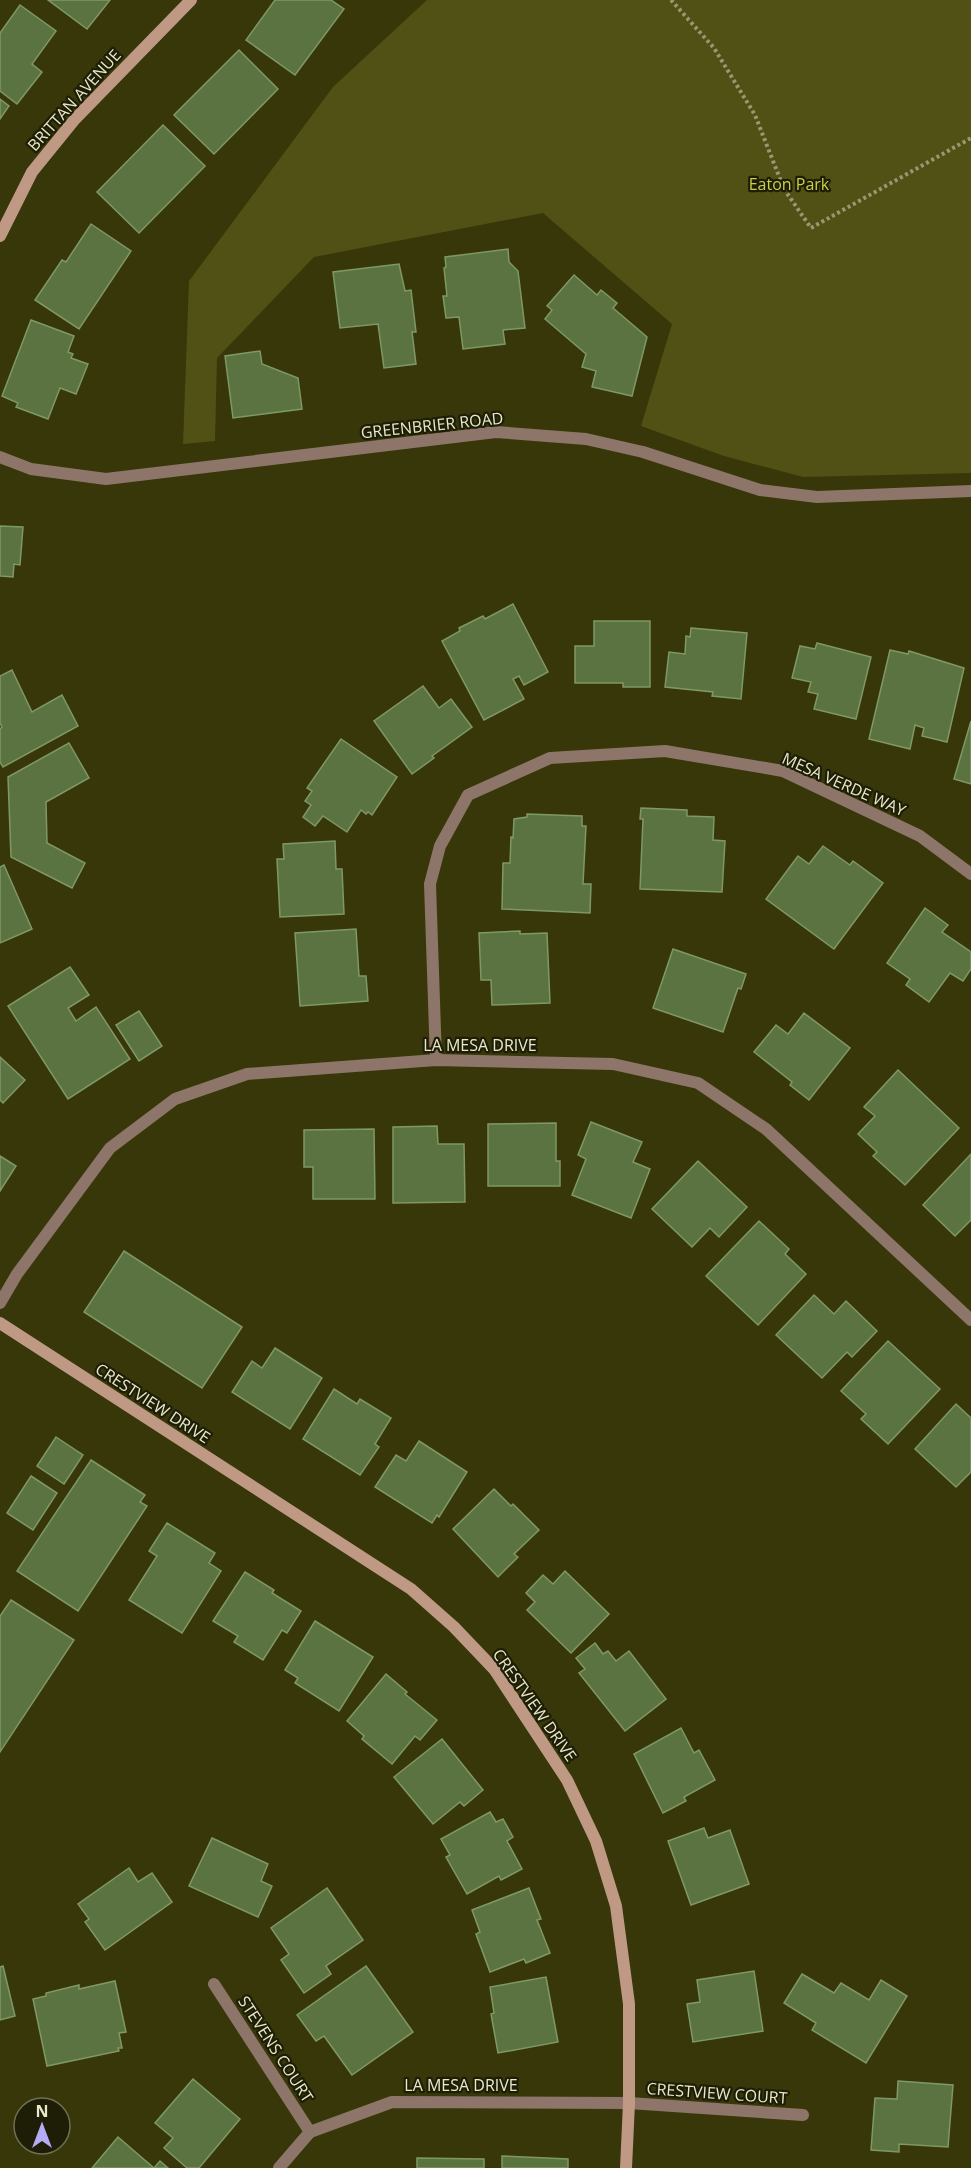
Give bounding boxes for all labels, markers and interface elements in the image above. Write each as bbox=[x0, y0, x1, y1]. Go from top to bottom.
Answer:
street label: BRITTAN AVENUE bbox=[22, 44, 126, 156]
park label: Eaton Park bbox=[749, 173, 830, 195]
street label: GREENBRIER ROAD bbox=[360, 407, 504, 443]
street label: MESA VERDE WAY bbox=[779, 747, 909, 821]
street label: LA MESA DRIVE bbox=[423, 1034, 537, 1056]
street label: CRESTVIEW DRIVE bbox=[91, 1358, 215, 1448]
street label: CRESTVIEW DRIVE bbox=[488, 1644, 582, 1766]
street label: STEVENS COURT bbox=[233, 1992, 319, 2107]
street label: LA MESA DRIVE bbox=[404, 2074, 518, 2096]
street label: CRESTVIEW COURT bbox=[646, 2077, 788, 2109]
north arrow bbox=[12, 2096, 72, 2156]
text: N bbox=[35, 2100, 49, 2122]

